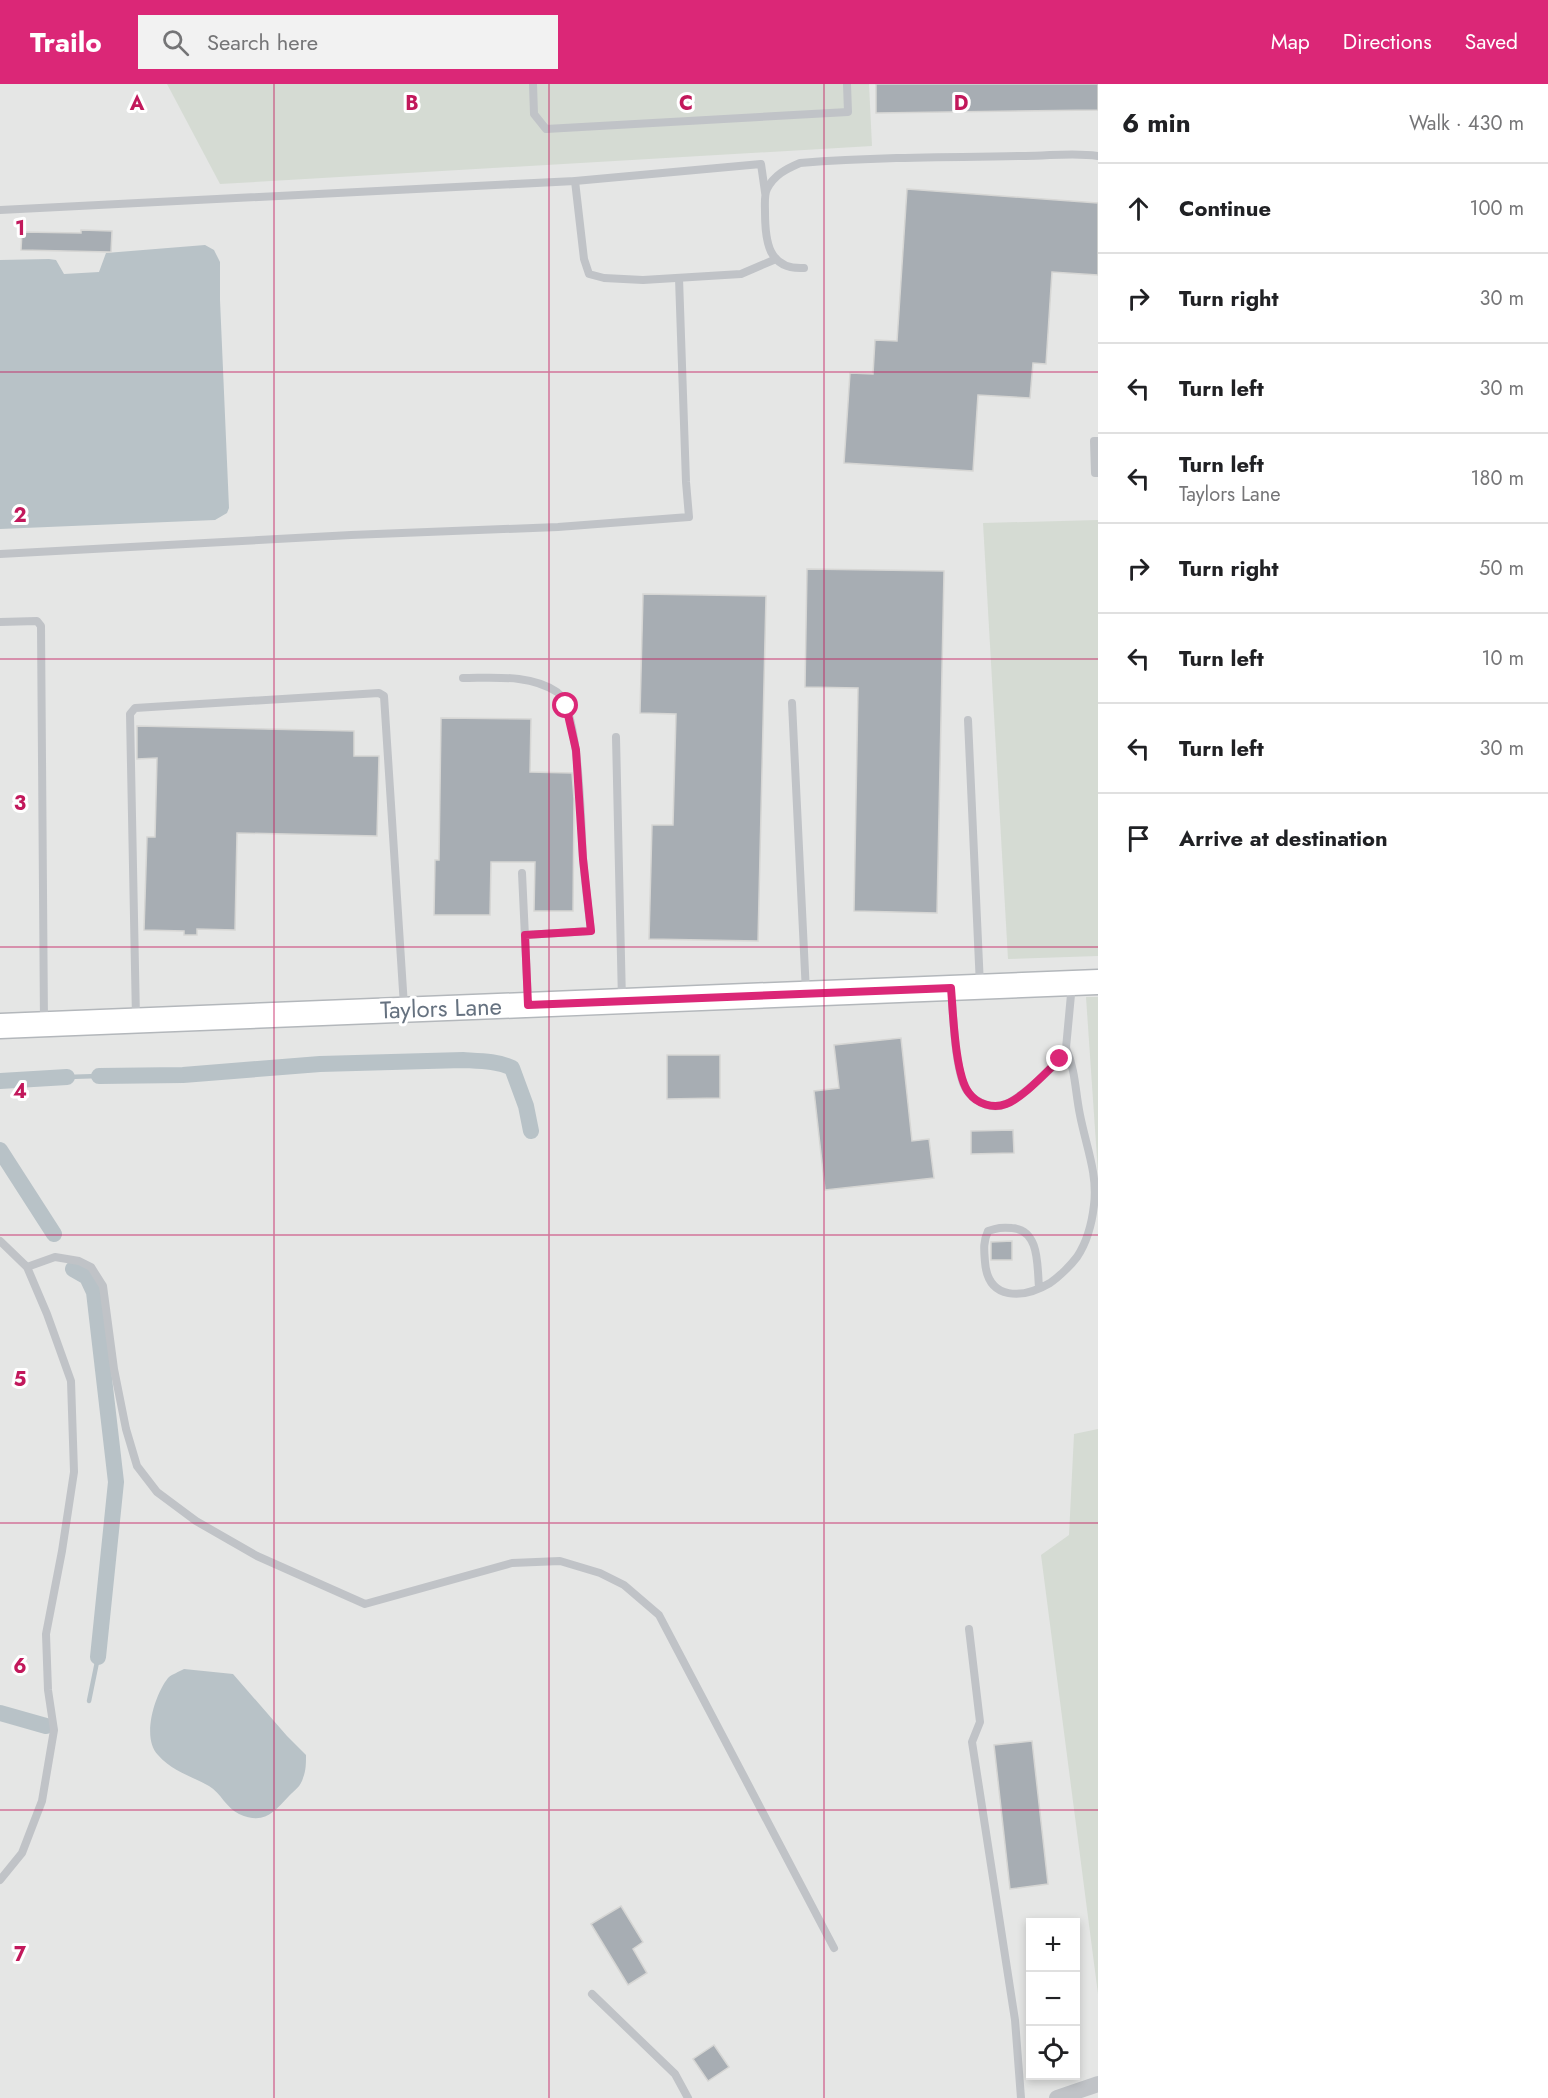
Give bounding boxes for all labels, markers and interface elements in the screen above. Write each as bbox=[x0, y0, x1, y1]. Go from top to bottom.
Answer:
search box bbox=[138, 15, 558, 69]
text: Trailo bbox=[30, 22, 102, 63]
icon: search bbox=[159, 26, 192, 59]
text: Search here bbox=[207, 26, 318, 58]
text: Map bbox=[1271, 27, 1310, 57]
text: Directions bbox=[1343, 27, 1432, 57]
text: Saved bbox=[1465, 27, 1518, 57]
text: A bbox=[129, 89, 145, 118]
text: B bbox=[405, 89, 419, 118]
text: C bbox=[679, 89, 693, 118]
text: D bbox=[954, 89, 968, 118]
text: 6 min bbox=[1122, 104, 1191, 142]
text: Walk · 430 m bbox=[1409, 109, 1524, 138]
icon: ahead bbox=[1122, 192, 1155, 225]
text: Continue bbox=[1179, 192, 1271, 224]
text: 100 m bbox=[1469, 194, 1524, 223]
text: 1 bbox=[15, 214, 25, 243]
icon: right bbox=[1122, 282, 1155, 315]
text: Turn right bbox=[1179, 282, 1279, 314]
text: 30 m bbox=[1479, 284, 1524, 313]
icon: left bbox=[1122, 372, 1155, 405]
text: Turn left bbox=[1179, 372, 1264, 404]
text: 30 m bbox=[1479, 374, 1524, 403]
text: Turn left bbox=[1179, 448, 1264, 480]
icon: left bbox=[1122, 462, 1155, 495]
text: 180 m bbox=[1470, 464, 1524, 493]
text: Taylors Lane bbox=[1179, 480, 1280, 509]
text: 2 bbox=[13, 501, 27, 530]
icon: right bbox=[1122, 552, 1155, 585]
text: Turn right bbox=[1179, 552, 1279, 584]
text: 50 m bbox=[1479, 554, 1524, 583]
icon: left bbox=[1122, 642, 1155, 675]
text: Turn left bbox=[1179, 642, 1264, 674]
text: 10 m bbox=[1481, 644, 1524, 673]
route start bbox=[552, 692, 578, 718]
icon: left bbox=[1122, 732, 1155, 765]
text: Turn left bbox=[1179, 732, 1264, 764]
text: 30 m bbox=[1479, 734, 1524, 763]
text: 3 bbox=[14, 789, 26, 818]
icon: arrive bbox=[1122, 822, 1155, 855]
text: Arrive at destination bbox=[1179, 822, 1388, 854]
street label: Taylors Lane bbox=[380, 988, 502, 1028]
route end bbox=[1046, 1045, 1072, 1071]
text: 4 bbox=[13, 1077, 27, 1106]
text: 5 bbox=[14, 1365, 27, 1394]
text: 6 bbox=[13, 1652, 27, 1681]
map controls bbox=[1026, 1918, 1080, 2080]
button: + bbox=[1026, 1918, 1080, 1972]
text: 7 bbox=[14, 1940, 27, 1969]
button: − bbox=[1026, 1972, 1080, 2026]
button: locate bbox=[1026, 2026, 1080, 2080]

